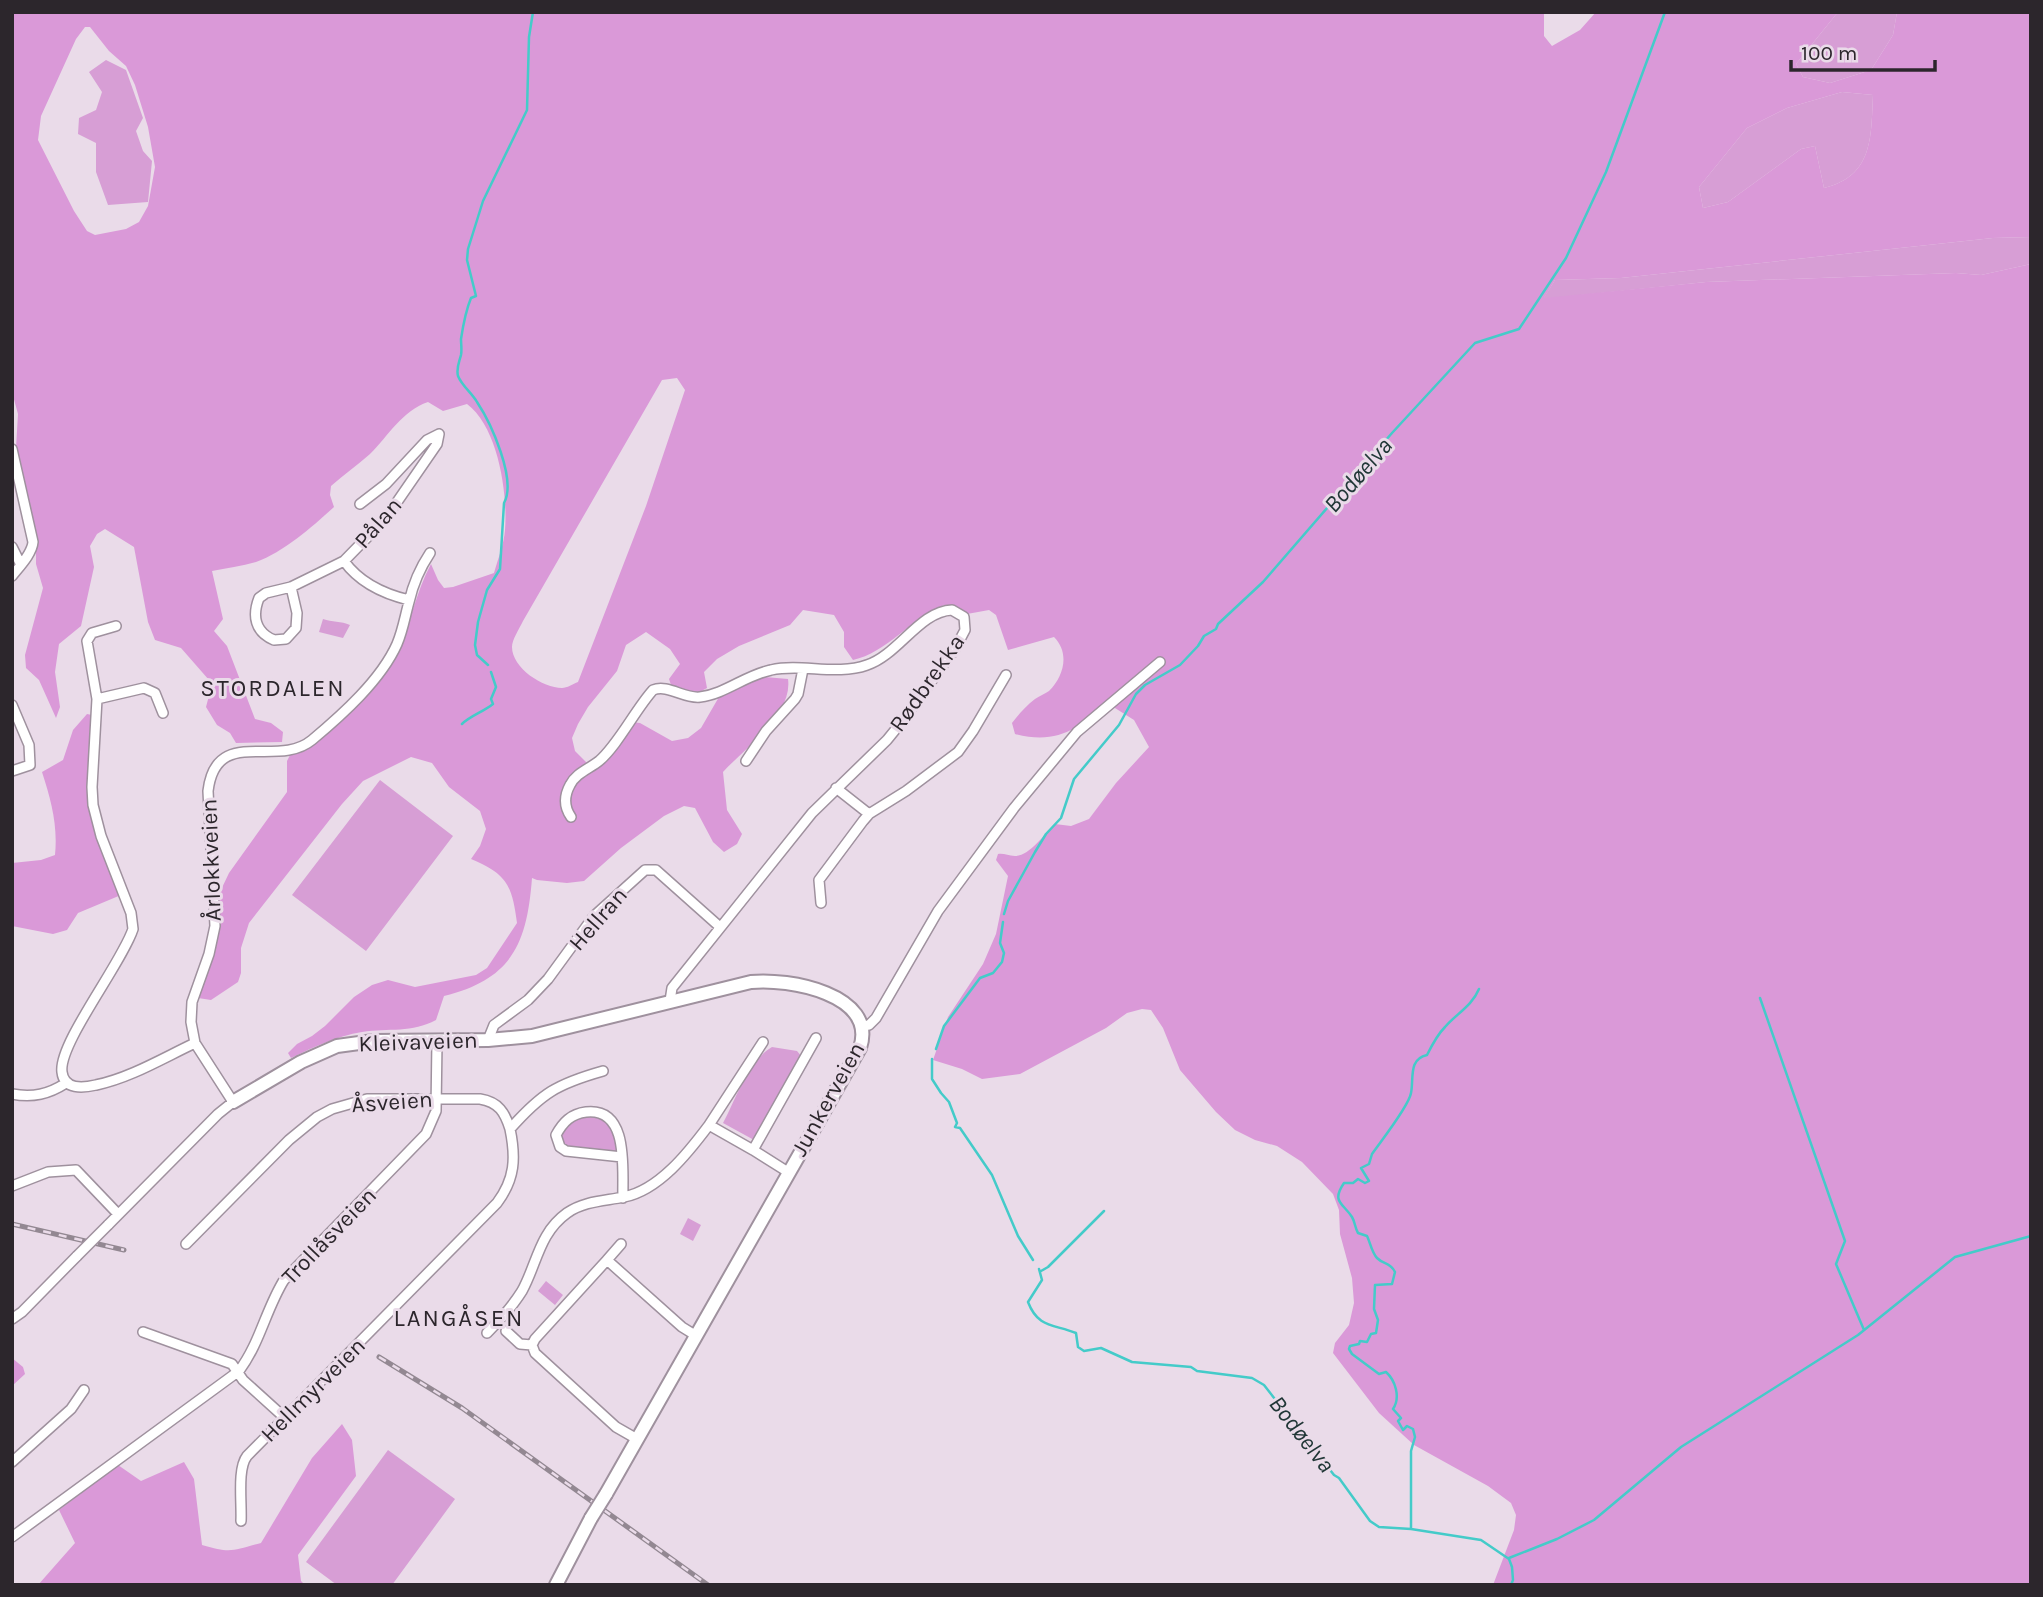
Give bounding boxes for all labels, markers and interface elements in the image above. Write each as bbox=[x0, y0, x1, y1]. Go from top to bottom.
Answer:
scale bar bbox=[1791, 28, 1934, 72]
text: 100 m bbox=[1801, 41, 1858, 65]
water label: Bodøelva bbox=[1318, 432, 1398, 518]
street label: Pålan bbox=[349, 492, 407, 554]
street label: Rødbrekka bbox=[884, 629, 970, 737]
district label: STORDALEN bbox=[200, 674, 346, 702]
street label: Årlokkveien bbox=[195, 798, 227, 922]
street label: Hellran bbox=[563, 882, 633, 956]
street label: Kleivaveien bbox=[358, 1026, 478, 1058]
street label: Junkerveien bbox=[786, 1037, 870, 1161]
street label: Åsveien bbox=[351, 1086, 433, 1118]
street label: Trollåsveien bbox=[276, 1182, 382, 1290]
district label: LANGÅSEN bbox=[393, 1303, 525, 1332]
street label: Hellmyrveien bbox=[255, 1332, 371, 1448]
water label: Bodøelva bbox=[1263, 1390, 1341, 1478]

